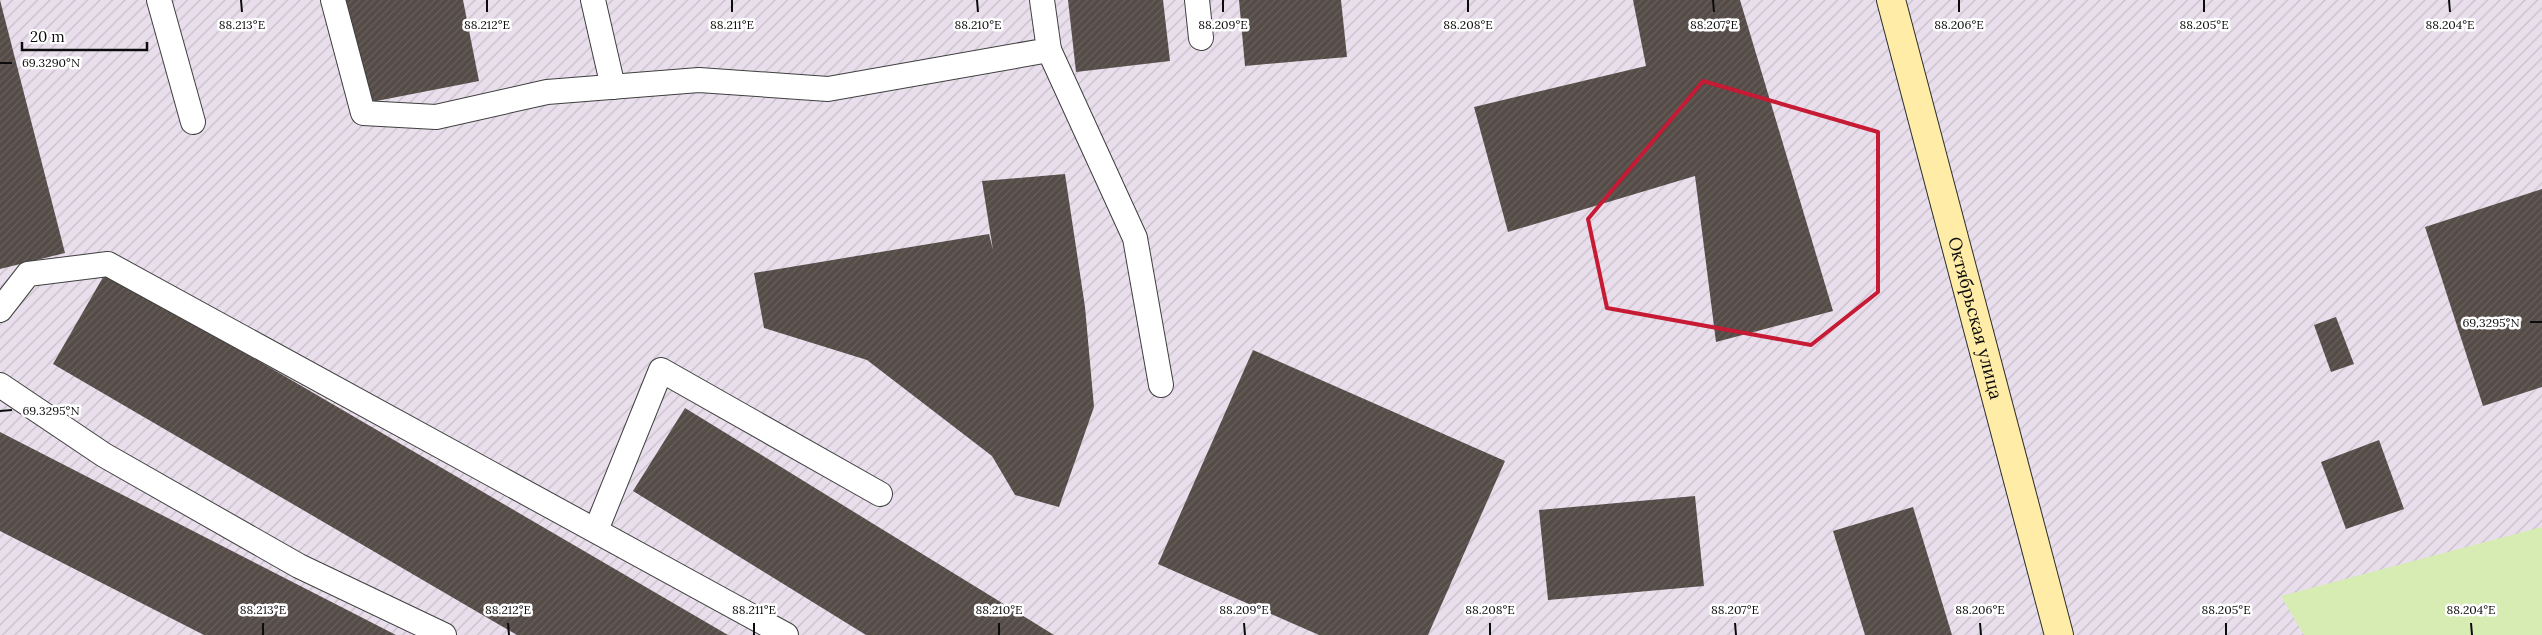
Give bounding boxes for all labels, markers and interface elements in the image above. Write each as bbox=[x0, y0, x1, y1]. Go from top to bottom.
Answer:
text: 88.213°E bbox=[219, 17, 265, 32]
text: 88.212°E bbox=[464, 17, 510, 32]
text: 88.211°E bbox=[710, 17, 754, 32]
text: 88.210°E bbox=[954, 17, 1002, 32]
text: 88.209°E bbox=[1198, 17, 1248, 32]
text: 88.208°E bbox=[1443, 17, 1493, 32]
text: 88.207°E bbox=[1690, 17, 1738, 32]
text: 88.206°E bbox=[1934, 17, 1984, 32]
text: 88.205°E bbox=[2179, 17, 2229, 32]
text: 88.204°E bbox=[2425, 17, 2475, 32]
scale bar bbox=[22, 20, 148, 52]
text: 20 m bbox=[30, 27, 65, 46]
text: 69.3290°N bbox=[22, 55, 80, 70]
street label: Октябрьская улица bbox=[1943, 234, 2008, 402]
text: 69.3295°N bbox=[2462, 315, 2520, 330]
text: 69.3295°N bbox=[22, 403, 80, 418]
text: 88.213°E bbox=[240, 602, 286, 617]
text: 88.212°E bbox=[485, 602, 531, 617]
text: 88.211°E bbox=[732, 602, 776, 617]
text: 88.210°E bbox=[975, 602, 1023, 617]
text: 88.209°E bbox=[1219, 602, 1269, 617]
text: 88.208°E bbox=[1465, 602, 1515, 617]
text: 88.207°E bbox=[1711, 602, 1759, 617]
text: 88.206°E bbox=[1955, 602, 2005, 617]
text: 88.205°E bbox=[2201, 602, 2251, 617]
text: 88.204°E bbox=[2446, 602, 2496, 617]

